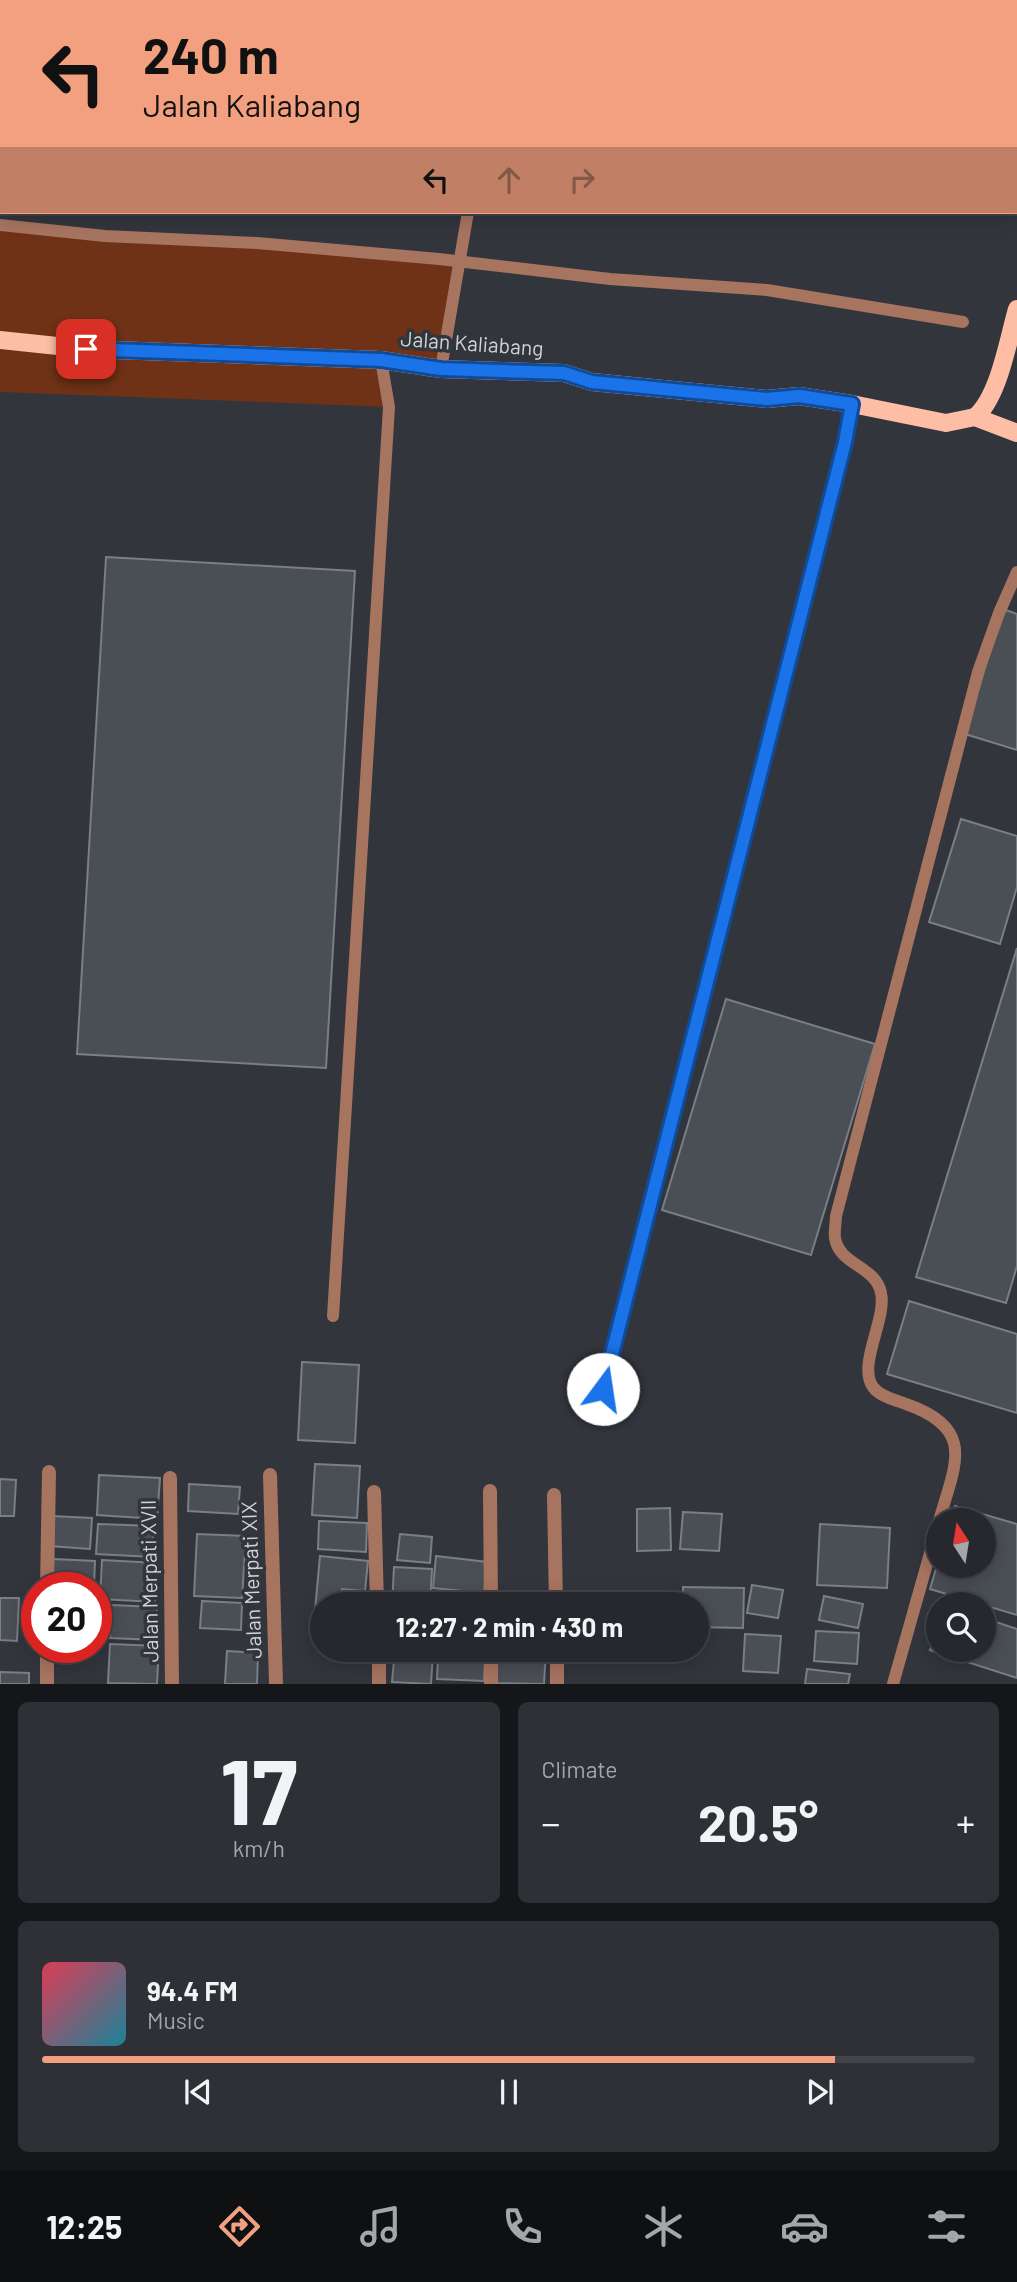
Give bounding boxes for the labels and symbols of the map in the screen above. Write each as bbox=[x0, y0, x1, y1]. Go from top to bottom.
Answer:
pin bbox=[56, 319, 116, 379]
street label: Jalan Kaliabang bbox=[400, 325, 544, 360]
position arrow bbox=[566, 1352, 640, 1426]
street label: Jalan Merpati XVII bbox=[135, 1499, 162, 1663]
street label: Jalan Merpati XIX bbox=[235, 1501, 266, 1659]
north arrow bbox=[926, 1508, 996, 1578]
speed limit sign: 20 bbox=[21, 1572, 112, 1663]

